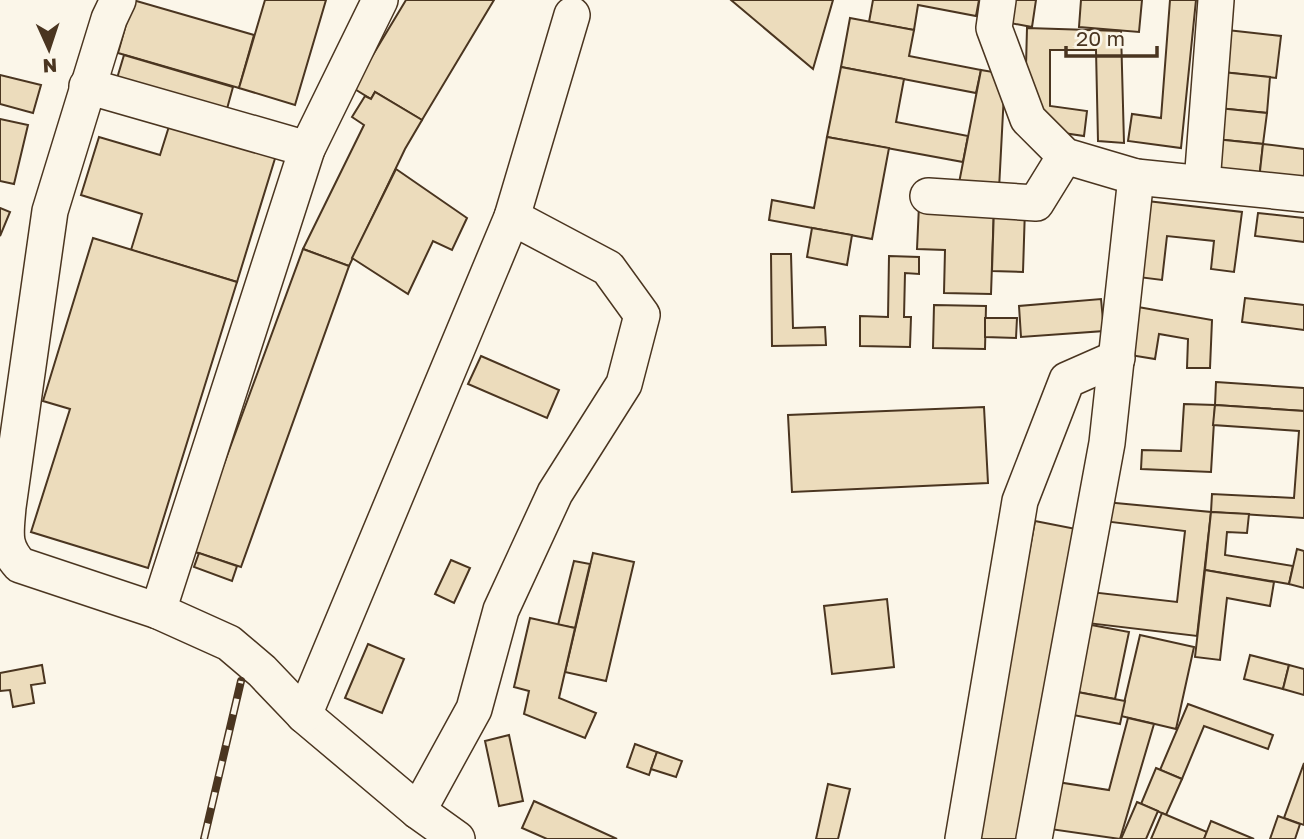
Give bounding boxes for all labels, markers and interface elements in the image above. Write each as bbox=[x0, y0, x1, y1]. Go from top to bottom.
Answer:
north arrow bbox=[14, 14, 84, 84]
scale bar bbox=[1066, 14, 1157, 58]
text: 20 m bbox=[1076, 25, 1125, 51]
text: N bbox=[42, 55, 58, 78]

